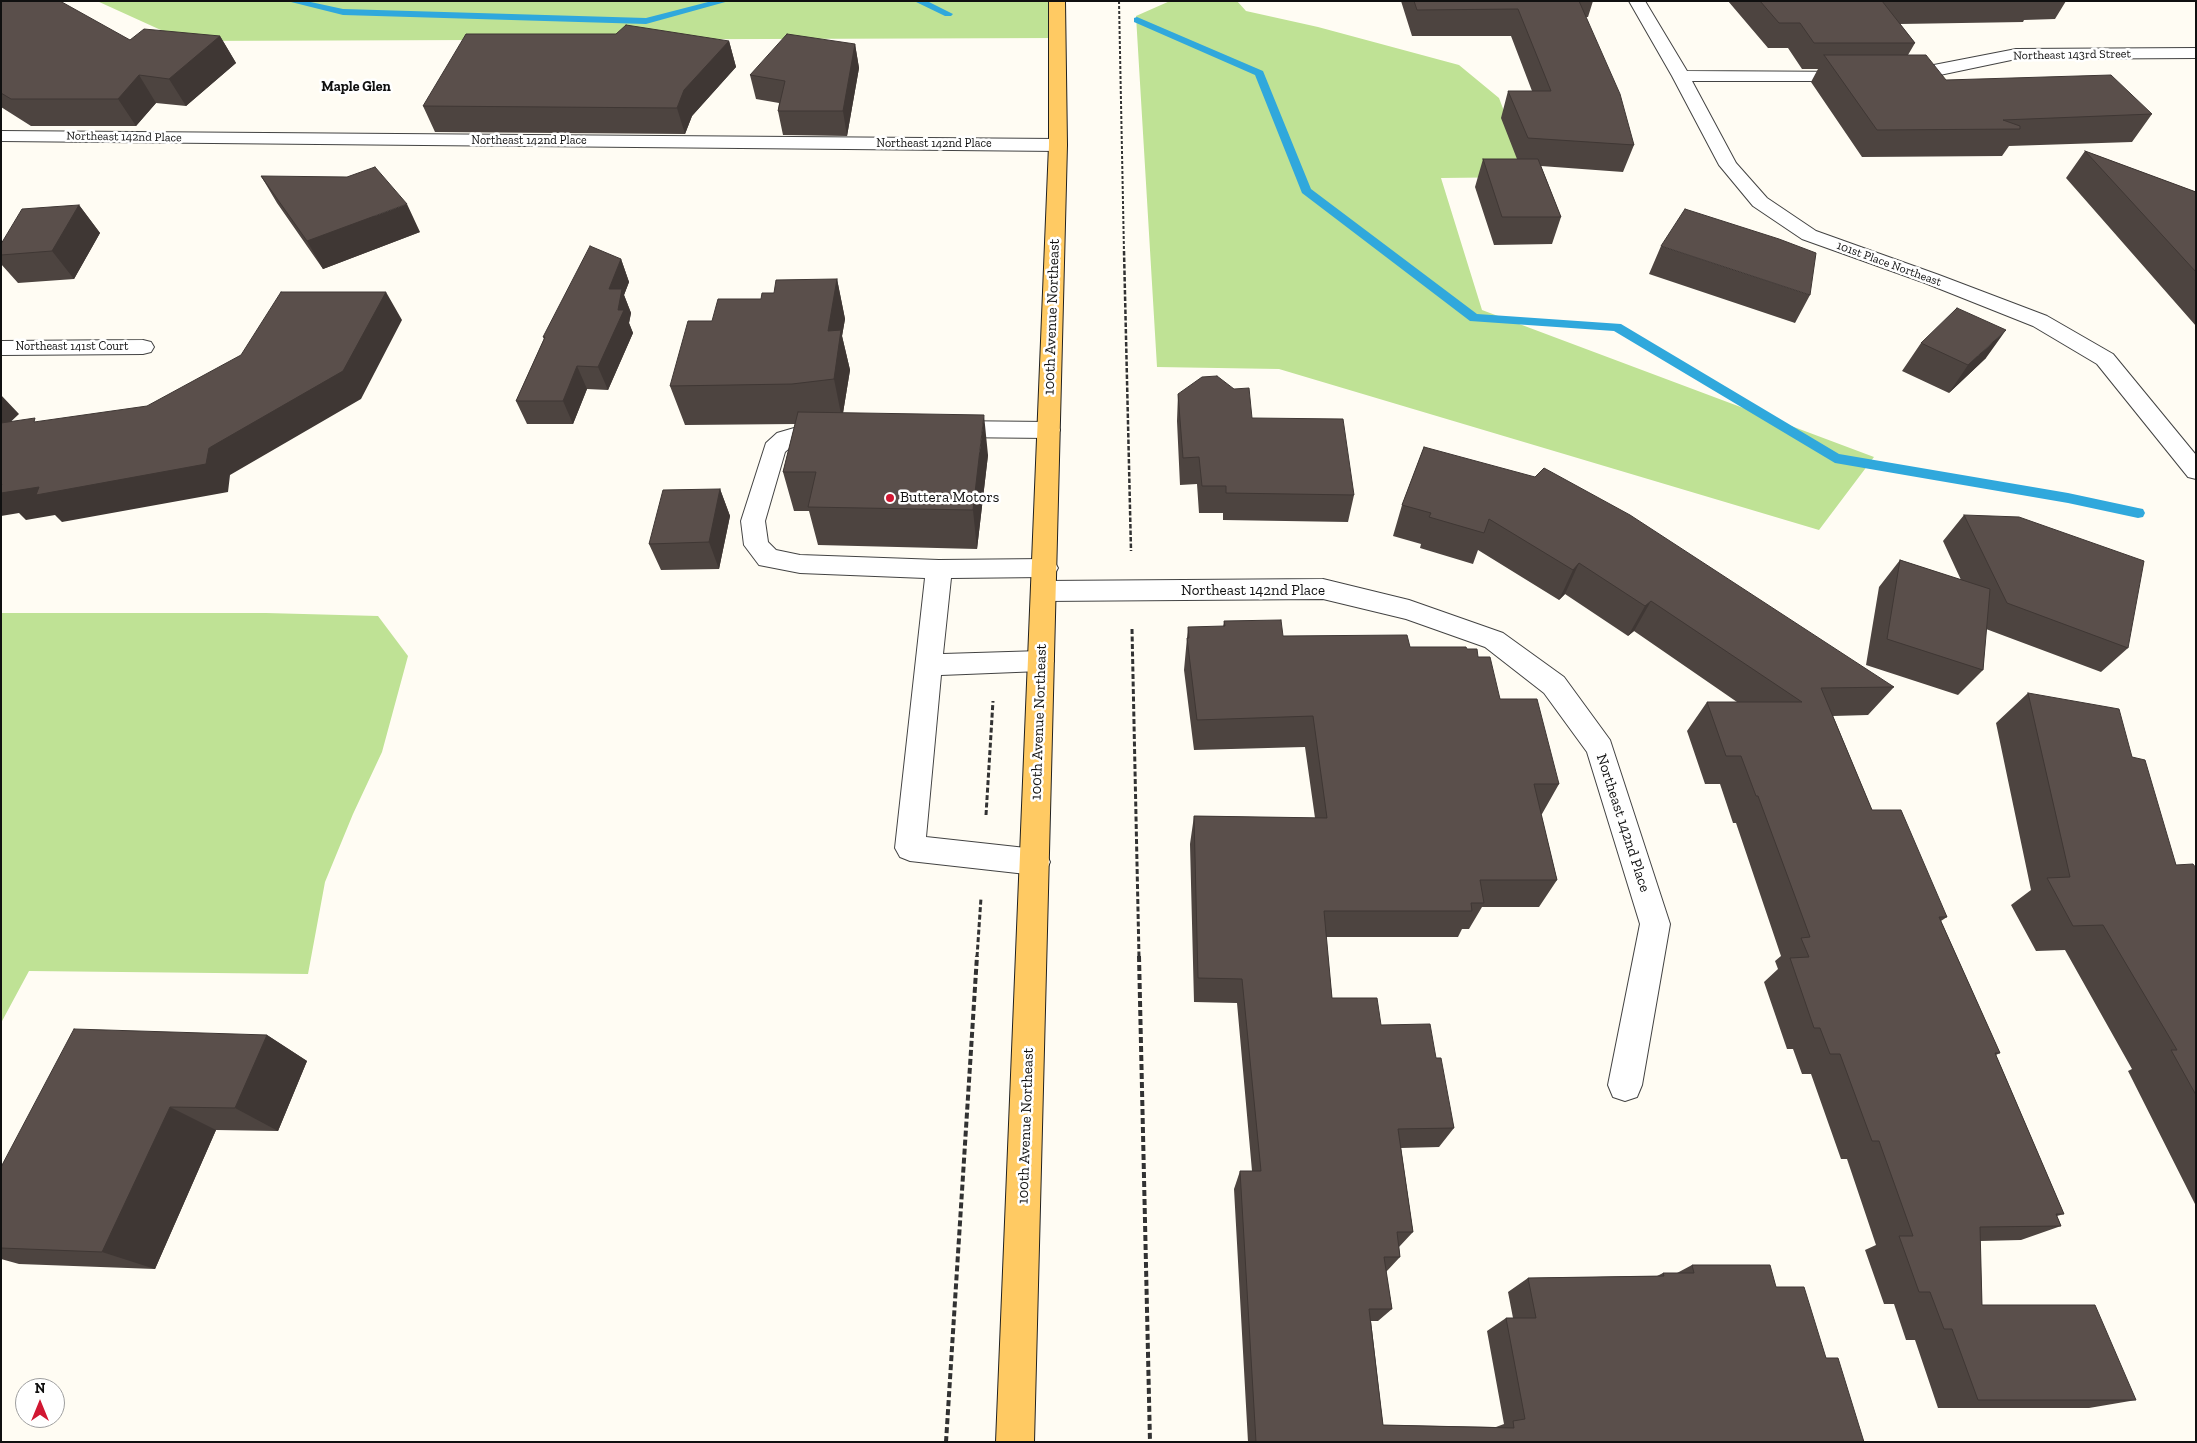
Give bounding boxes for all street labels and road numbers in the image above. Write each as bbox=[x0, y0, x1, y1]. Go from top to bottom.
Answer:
street label: Northeast 143rd Street bbox=[2013, 47, 2131, 63]
street label: Northeast 142nd Place bbox=[66, 129, 182, 145]
street label: Northeast 142nd Place bbox=[471, 134, 587, 148]
street label: Northeast 142nd Place bbox=[876, 137, 992, 151]
street label: 100th Avenue Northeast bbox=[1040, 238, 1064, 396]
street label: 101st Place Northeast bbox=[1835, 238, 1943, 290]
street label: Northeast 141st Court bbox=[15, 340, 129, 354]
street label: Northeast 142nd Place bbox=[1181, 582, 1325, 600]
street label: 100th Avenue Northeast bbox=[1027, 643, 1051, 801]
street label: Northeast 142nd Place bbox=[1592, 752, 1654, 894]
street label: 100th Avenue Northeast bbox=[1014, 1047, 1038, 1205]

